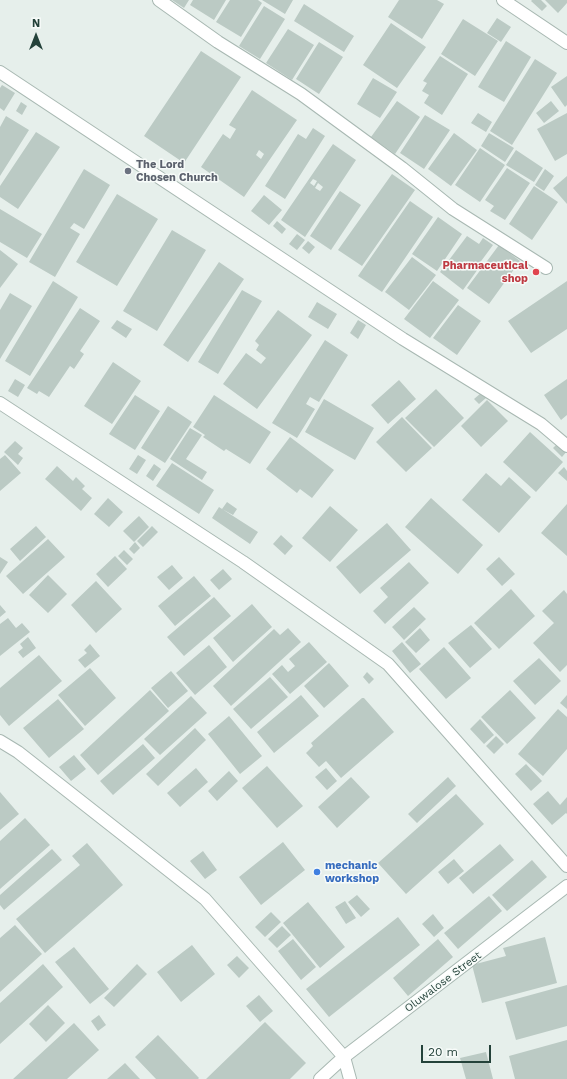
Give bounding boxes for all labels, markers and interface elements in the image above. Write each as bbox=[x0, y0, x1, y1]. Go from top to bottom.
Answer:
north arrow bbox=[16, 16, 56, 56]
text: N bbox=[32, 17, 40, 30]
place label: The Lord Chosen Church bbox=[136, 158, 218, 184]
marker: The Lord Chosen Church bbox=[123, 166, 133, 176]
place label: Pharmaceutical shop bbox=[442, 259, 528, 285]
marker: Pharmaceutical shop bbox=[531, 267, 541, 277]
place label: mechanic workshop bbox=[325, 859, 379, 885]
marker: mechanic workshop bbox=[312, 867, 322, 877]
street label: Oluwalose Street bbox=[402, 949, 484, 1015]
scale bar bbox=[423, 1037, 493, 1063]
text: 20 m bbox=[428, 1045, 458, 1059]

